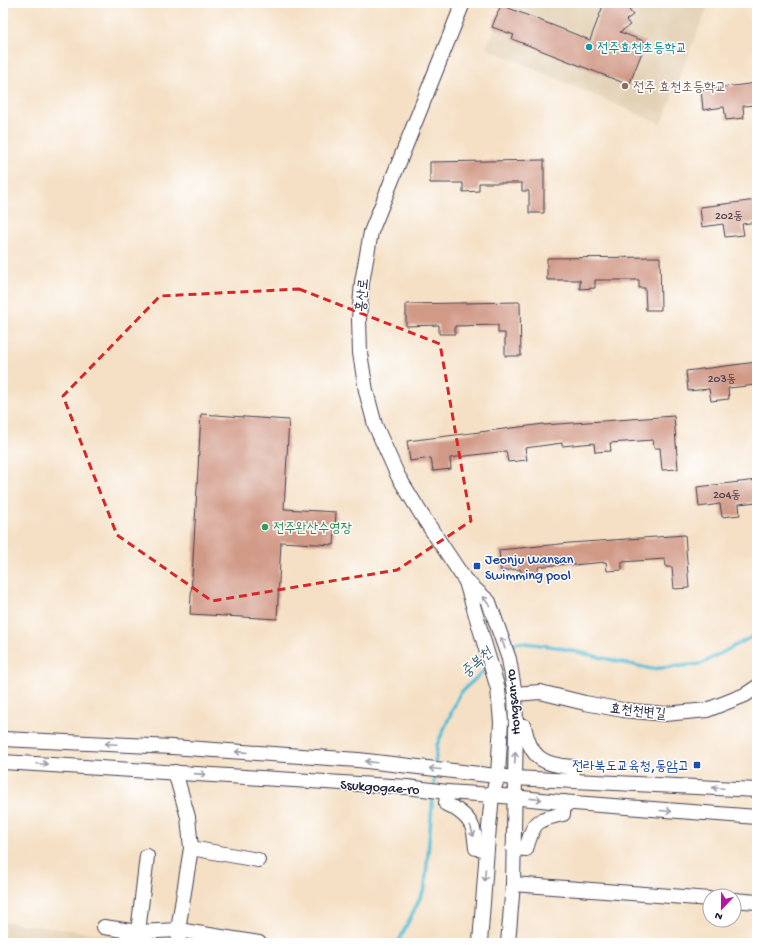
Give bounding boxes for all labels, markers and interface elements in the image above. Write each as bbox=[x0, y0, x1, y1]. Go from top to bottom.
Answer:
place label: 전주효천초등학교 bbox=[597, 41, 687, 58]
marker: 전주효천초등학교 bbox=[584, 42, 594, 52]
place label: 전주 효천초등학교 bbox=[633, 80, 726, 97]
marker: 전주 효천초등학교 bbox=[620, 81, 630, 91]
house number: 202동 bbox=[715, 210, 743, 224]
street label: 홍산로 bbox=[353, 278, 374, 313]
house number: 203동 bbox=[708, 373, 736, 387]
house number: 204동 bbox=[713, 489, 741, 503]
place label: 전주완산수영장 bbox=[273, 521, 353, 538]
marker: 전주완산수영장 bbox=[260, 522, 270, 532]
place label: Jeonju Wansan Swimming pool bbox=[485, 552, 574, 585]
marker: Jeonju Wansan Swimming pool bbox=[472, 561, 482, 571]
one-way arrow bbox=[482, 595, 490, 606]
one-way arrow bbox=[499, 638, 507, 650]
water label: 중복천 bbox=[458, 643, 498, 682]
street label: Hongsan-ro bbox=[503, 668, 526, 735]
street label: 효천천변길 bbox=[609, 701, 667, 724]
one-way arrow bbox=[105, 741, 118, 748]
one-way arrow bbox=[235, 749, 248, 756]
one-way arrow bbox=[511, 752, 519, 765]
one-way arrow bbox=[365, 758, 378, 766]
place label: 전라북도교육청,동암고 bbox=[572, 759, 689, 776]
marker: 전라북도교육청,동암고 bbox=[692, 760, 702, 770]
one-way arrow bbox=[35, 761, 48, 768]
one-way arrow bbox=[429, 765, 442, 772]
one-way arrow bbox=[193, 770, 206, 777]
street label: Ssukgogae-ro bbox=[340, 777, 420, 800]
one-way arrow bbox=[712, 785, 725, 792]
one-way arrow bbox=[529, 796, 542, 803]
one-way arrow bbox=[659, 807, 672, 814]
one-way arrow bbox=[469, 824, 476, 837]
one-way arrow bbox=[482, 868, 489, 881]
north arrow bbox=[702, 888, 742, 928]
text: N bbox=[713, 909, 725, 922]

